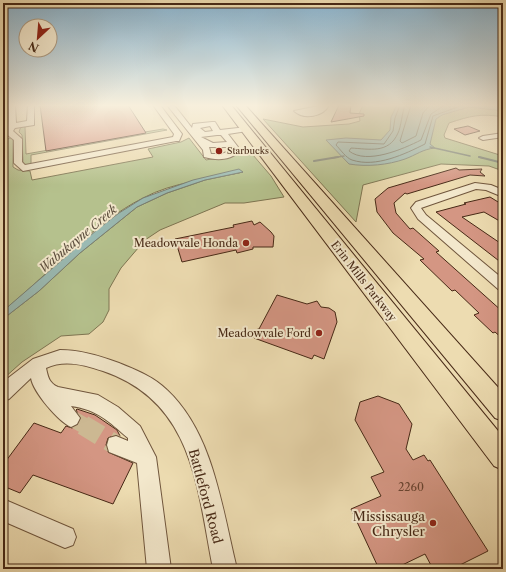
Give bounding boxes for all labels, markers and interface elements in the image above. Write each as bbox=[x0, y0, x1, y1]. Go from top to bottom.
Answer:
north arrow bbox=[18, 18, 58, 58]
text: N bbox=[26, 38, 41, 55]
place label: Starbucks bbox=[227, 145, 269, 156]
marker: Starbucks bbox=[214, 146, 224, 156]
water label: Wabukayne Creek bbox=[36, 201, 120, 276]
place label: Meadowvale Honda bbox=[134, 236, 238, 250]
marker: Meadowvale Honda bbox=[241, 238, 251, 248]
street label: Erin Mills Parkway bbox=[328, 238, 400, 325]
place label: Meadowvale Ford bbox=[218, 326, 311, 340]
marker: Meadowvale Ford bbox=[314, 328, 324, 338]
street label: Battleford Road bbox=[186, 447, 226, 545]
house number: 2260 bbox=[398, 480, 424, 494]
place label: Mississauga Chrysler bbox=[353, 508, 426, 539]
marker: Mississauga Chrysler bbox=[428, 518, 438, 528]

